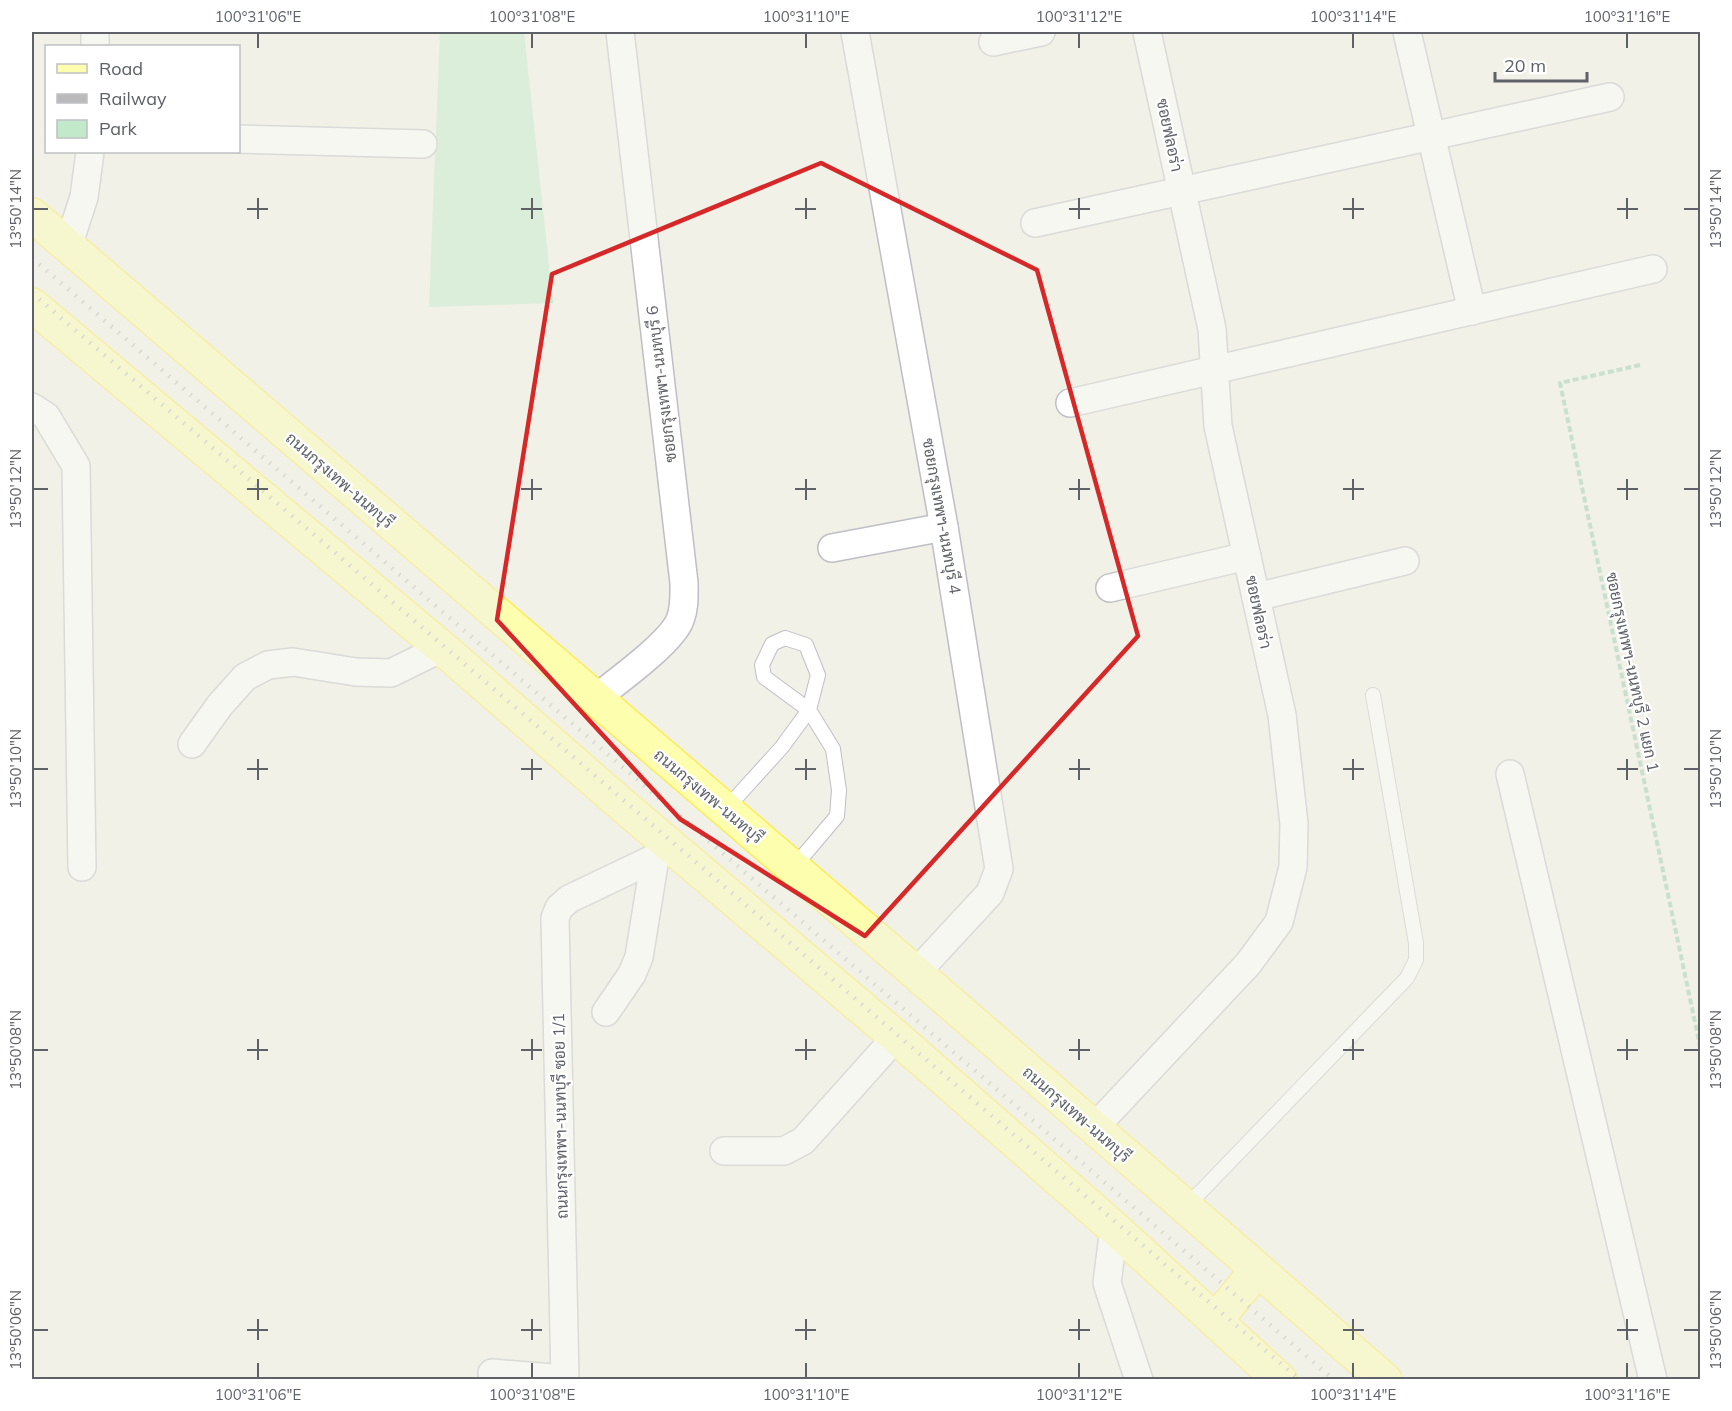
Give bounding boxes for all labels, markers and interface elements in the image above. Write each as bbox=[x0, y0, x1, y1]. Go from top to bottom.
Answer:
text: 100°31'06"E bbox=[215, 7, 301, 26]
text: 100°31'08"E bbox=[489, 7, 575, 26]
text: 100°31'10"E bbox=[763, 7, 849, 26]
text: 100°31'12"E bbox=[1036, 7, 1122, 26]
text: 100°31'14"E bbox=[1310, 7, 1396, 26]
text: 100°31'16"E bbox=[1584, 7, 1670, 26]
legend bbox=[45, 45, 240, 153]
scale bar bbox=[1495, 45, 1586, 83]
text: 20 m bbox=[1504, 54, 1546, 77]
text: Road bbox=[99, 57, 143, 80]
text: Railway bbox=[99, 87, 167, 110]
street label: ซอยฟลอร่า bbox=[1153, 97, 1187, 173]
text: Park bbox=[99, 117, 138, 140]
text: 13°50'14"N bbox=[6, 169, 25, 249]
text: 13°50'14"N bbox=[1706, 169, 1725, 249]
street label: ซอยกรุงเทพฯ-นนทบุรี 6 bbox=[640, 304, 683, 464]
street label: ถนนกรุงเทพ-นนทบุรี bbox=[281, 427, 399, 534]
street label: ซอยกรุงเทพฯ-นนทบุรี 4 bbox=[916, 436, 967, 596]
text: 13°50'12"N bbox=[6, 449, 25, 529]
text: 13°50'12"N bbox=[1706, 449, 1725, 529]
street label: ซอยกรุงเทพฯ-นนทบุรี 2 แยก 1 bbox=[1600, 570, 1665, 774]
street label: ซอยฟลอร่า bbox=[1242, 574, 1276, 650]
text: 13°50'10"N bbox=[6, 729, 25, 809]
text: 13°50'10"N bbox=[1706, 729, 1725, 809]
street label: ถนนกรุงเทพ-นนทบุรี bbox=[649, 744, 769, 849]
text: 13°50'08"N bbox=[6, 1010, 25, 1090]
text: 13°50'08"N bbox=[1706, 1010, 1725, 1090]
street label: ถนนกรุงเทพฯ-นนทบุรี ซอย 1/1 bbox=[547, 1013, 574, 1219]
street label: ถนนกรุงเทพ-นนทบุรี bbox=[1018, 1061, 1136, 1168]
text: 13°50'06"N bbox=[6, 1290, 25, 1370]
text: 13°50'06"N bbox=[1706, 1290, 1725, 1370]
text: 100°31'06"E bbox=[215, 1385, 301, 1404]
text: 100°31'08"E bbox=[489, 1385, 575, 1404]
text: 100°31'10"E bbox=[763, 1385, 849, 1404]
text: 100°31'12"E bbox=[1036, 1385, 1122, 1404]
text: 100°31'14"E bbox=[1310, 1385, 1396, 1404]
text: 100°31'16"E bbox=[1584, 1385, 1670, 1404]

